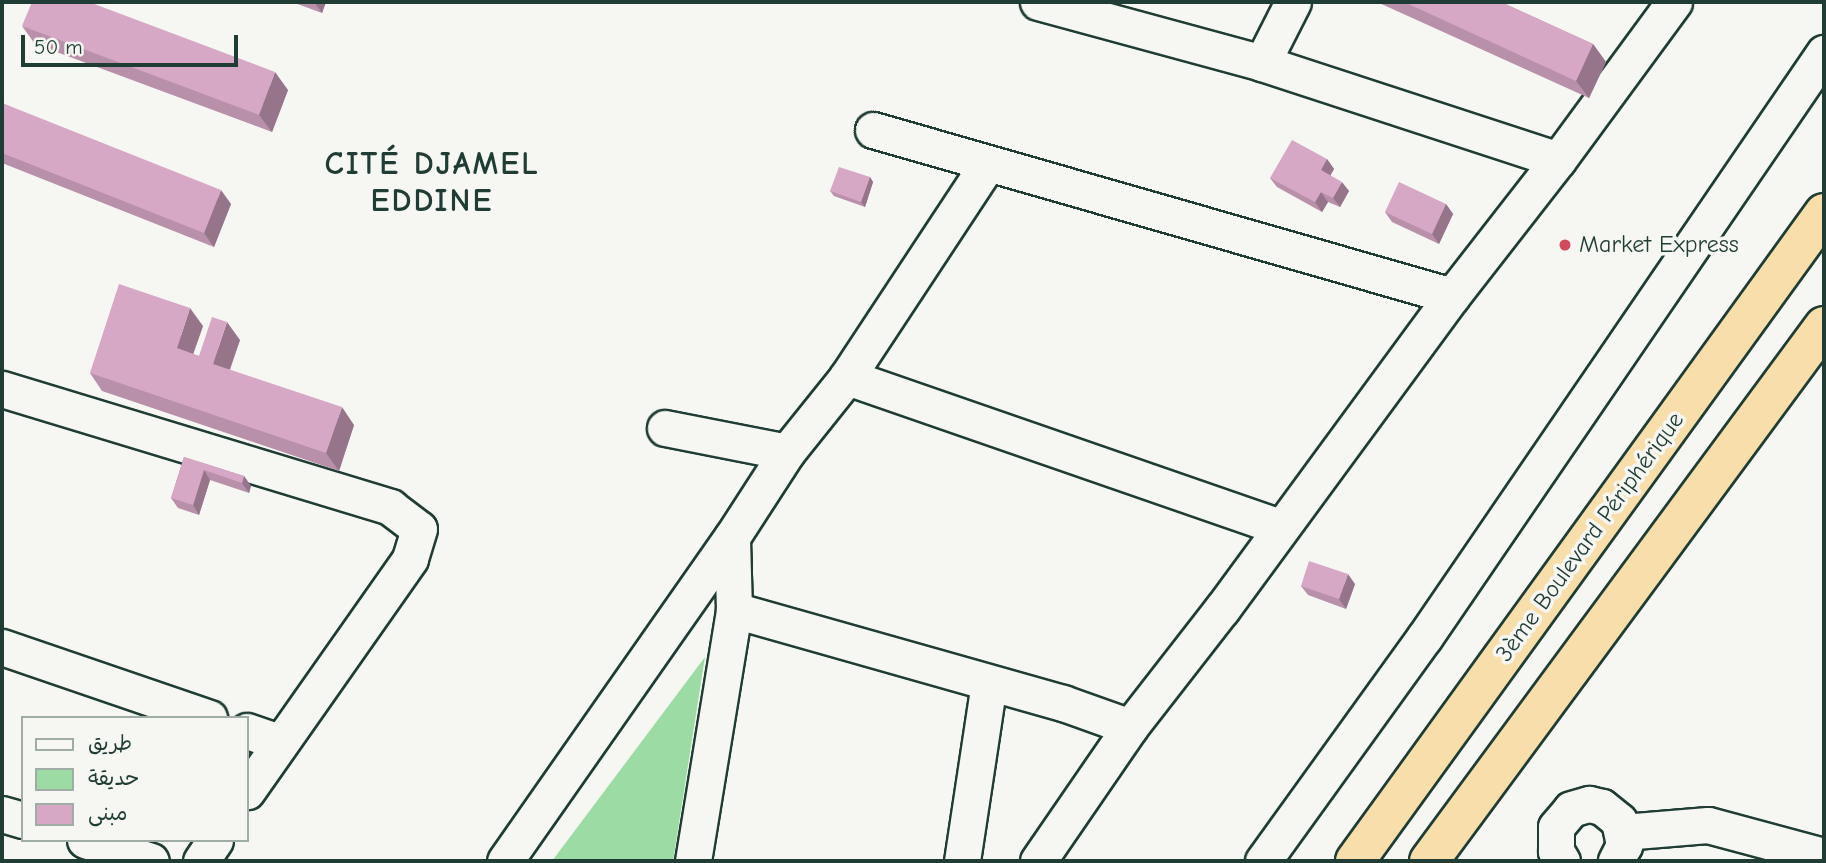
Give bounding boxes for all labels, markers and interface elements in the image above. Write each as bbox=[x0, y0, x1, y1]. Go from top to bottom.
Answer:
scale bar bbox=[24, 21, 242, 65]
text: 50 m bbox=[34, 35, 83, 59]
district label: CITÉ DJAMEL EDDINE bbox=[326, 146, 538, 221]
place label: Market Express bbox=[1579, 231, 1739, 259]
marker: Market Express bbox=[1557, 237, 1573, 253]
street label: 3ème Boulevard Périphérique bbox=[1490, 407, 1690, 667]
legend bbox=[21, 716, 248, 842]
text: طريق bbox=[88, 731, 132, 755]
text: حديقة bbox=[88, 766, 139, 790]
text: مبنى bbox=[88, 801, 127, 825]

